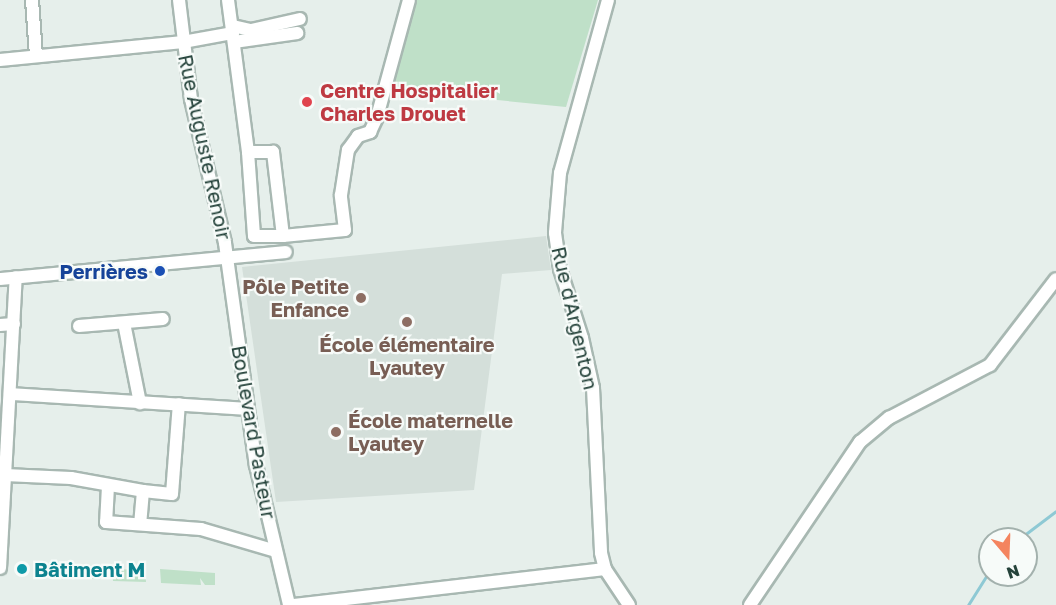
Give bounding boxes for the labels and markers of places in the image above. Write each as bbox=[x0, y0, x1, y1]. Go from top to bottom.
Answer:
place label: Centre Hospitalier Charles Drouet bbox=[320, 78, 498, 125]
marker: Centre Hospitalier Charles Drouet bbox=[298, 93, 316, 111]
place label: Perrières bbox=[60, 259, 148, 283]
marker: Perrières bbox=[153, 264, 167, 278]
place label: Pôle Petite Enfance bbox=[242, 274, 349, 321]
marker: Pôle Petite Enfance bbox=[354, 291, 368, 305]
marker: École élémentaire Lyautey bbox=[400, 315, 414, 329]
place label: École élémentaire Lyautey bbox=[319, 332, 495, 379]
place label: École maternelle Lyautey bbox=[348, 408, 513, 455]
marker: École maternelle Lyautey bbox=[329, 425, 343, 439]
place label: Bâtiment M bbox=[34, 557, 145, 581]
marker: Bâtiment M bbox=[15, 562, 29, 576]

